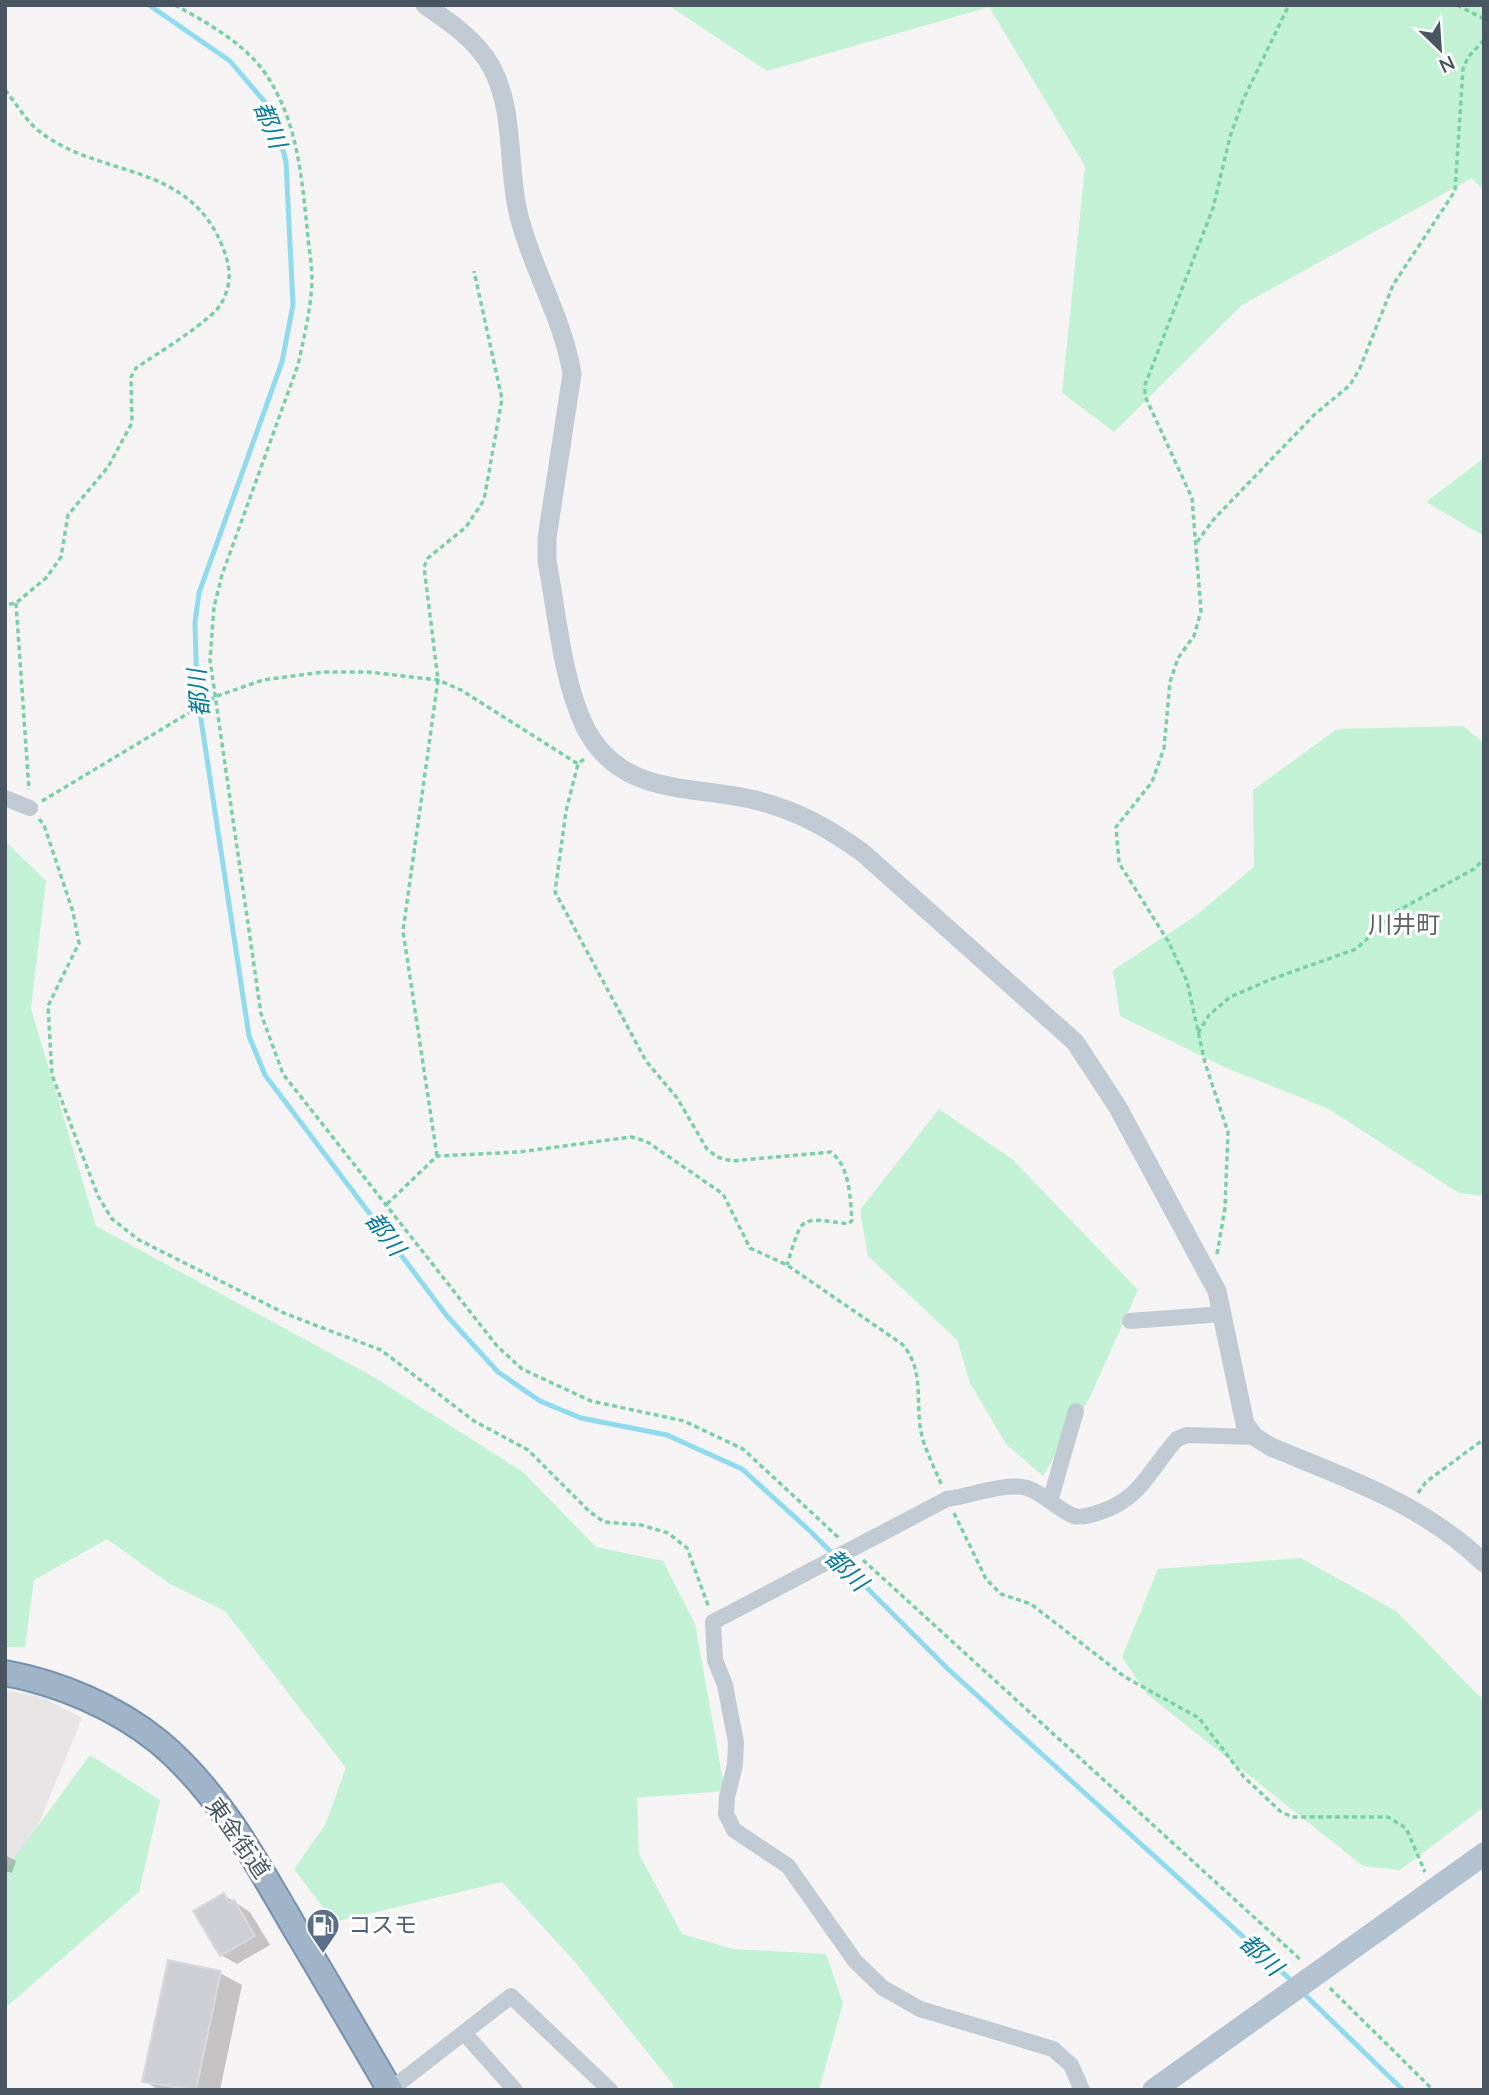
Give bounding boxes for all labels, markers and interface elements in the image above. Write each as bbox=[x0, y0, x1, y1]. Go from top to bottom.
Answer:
north arrow bbox=[1405, 14, 1475, 84]
text: N bbox=[1436, 51, 1459, 78]
water label: 都川 bbox=[249, 97, 295, 155]
water label: 都川 bbox=[181, 665, 214, 718]
district label: 川井町 bbox=[1368, 909, 1440, 938]
water label: 都川 bbox=[360, 1205, 414, 1263]
water label: 都川 bbox=[820, 1542, 877, 1598]
street label: 東金街道 bbox=[201, 1792, 277, 1883]
fuel station icon: コスモ bbox=[304, 1906, 342, 1955]
place label: コスモ bbox=[348, 1910, 417, 1938]
water label: 都川 bbox=[1235, 1927, 1292, 1983]

